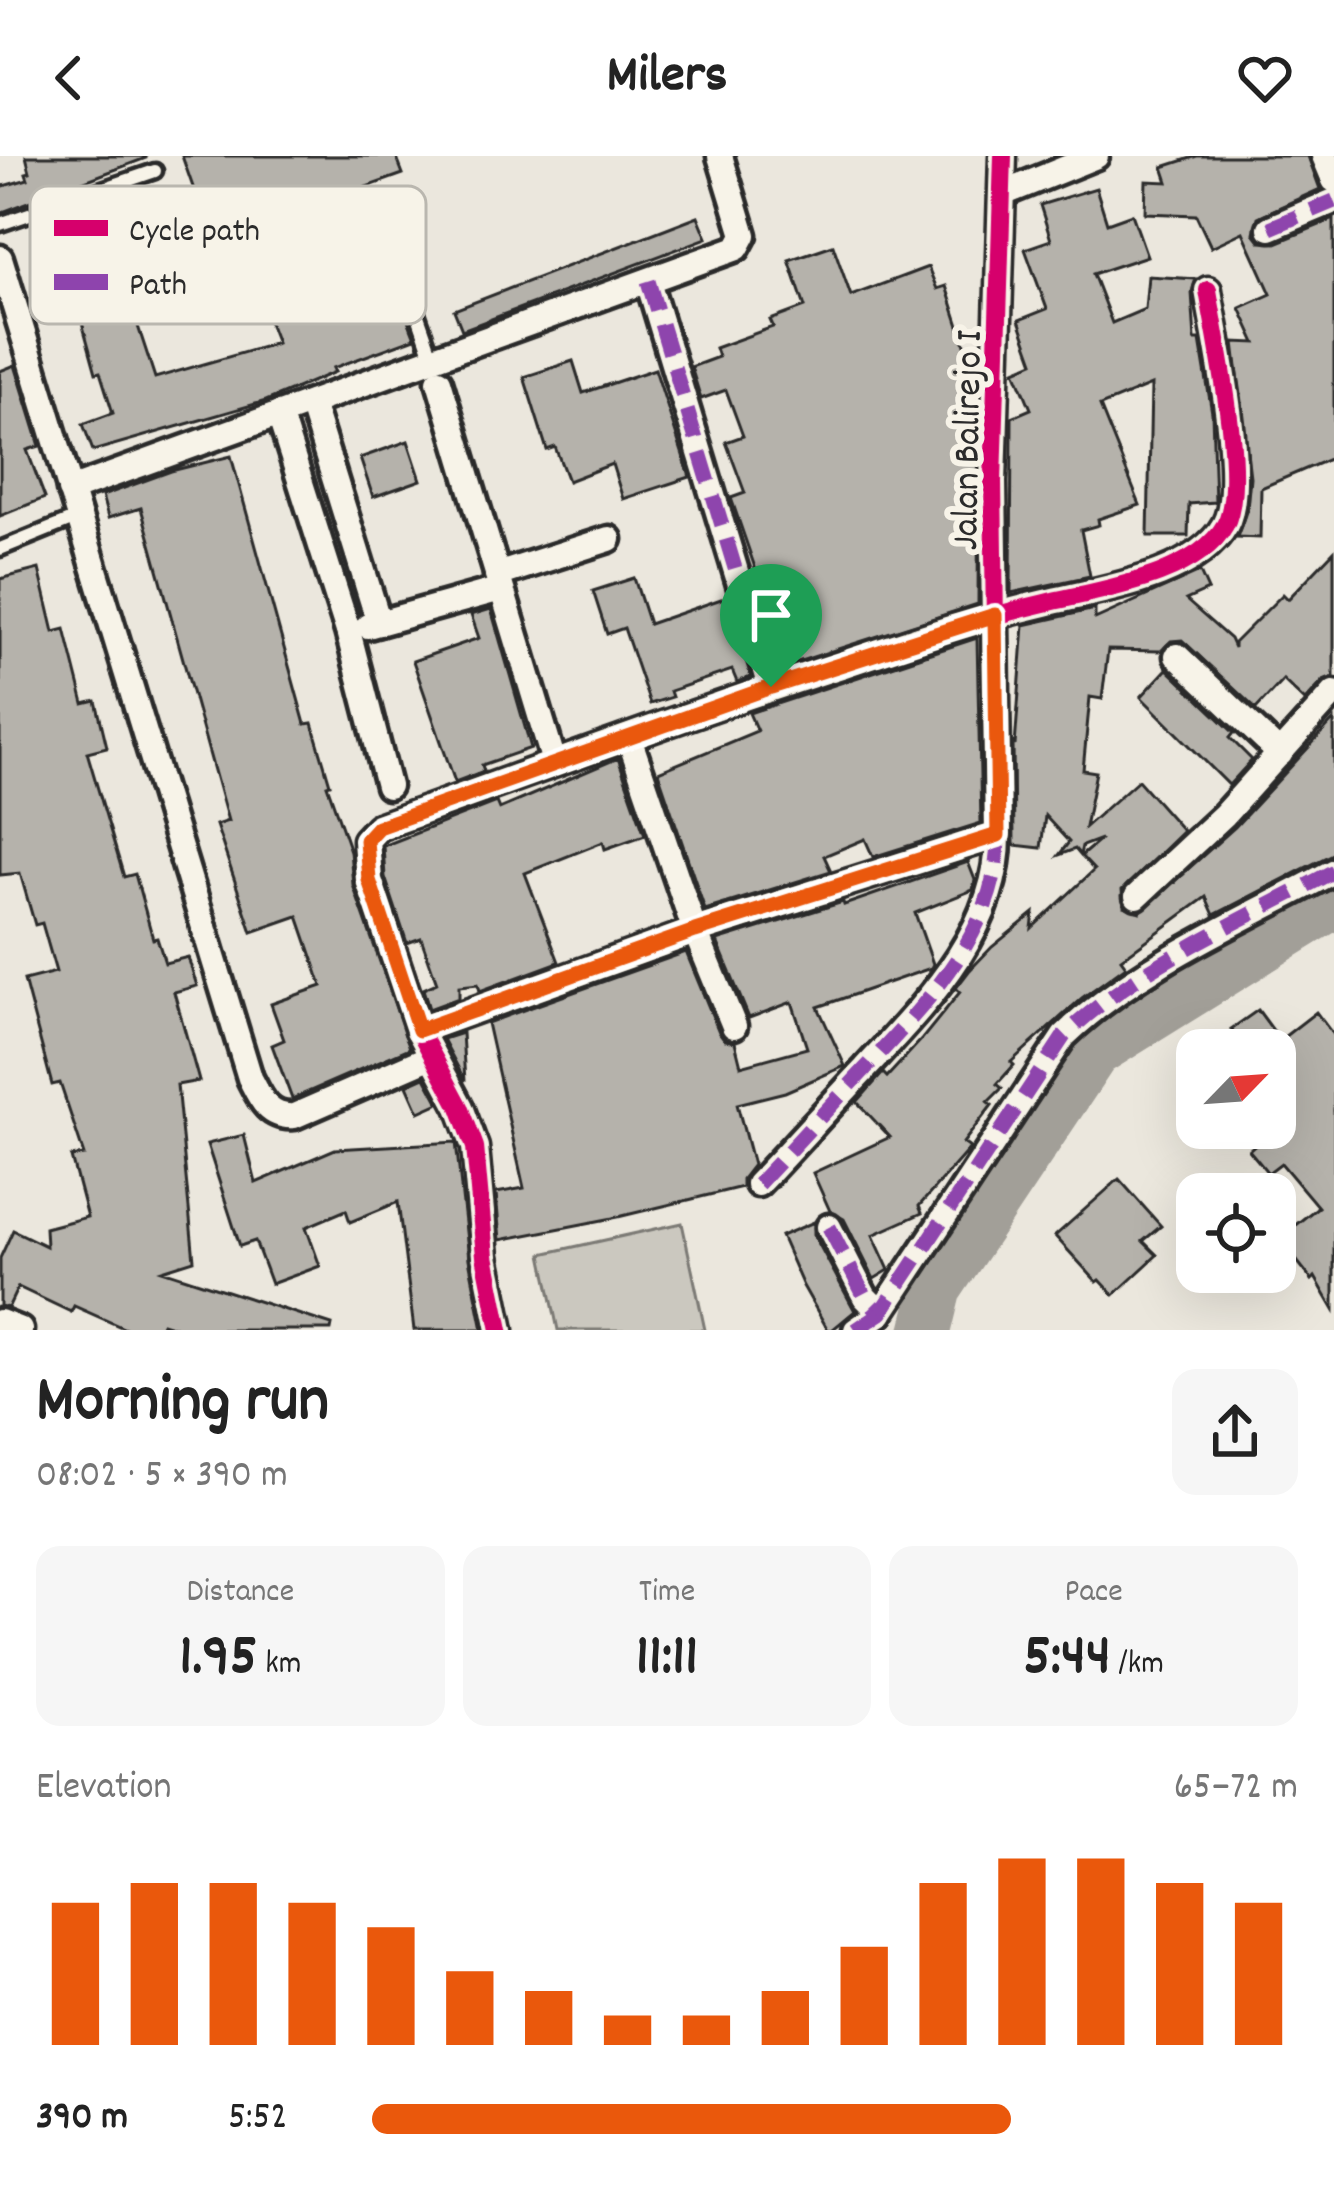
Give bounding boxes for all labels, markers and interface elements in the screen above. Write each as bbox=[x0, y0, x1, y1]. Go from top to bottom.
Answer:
text: Milers bbox=[607, 40, 727, 117]
icon: back bbox=[36, 45, 102, 111]
icon: heart bbox=[1232, 45, 1298, 111]
legend bbox=[30, 186, 426, 324]
text: Cycle path bbox=[129, 210, 260, 257]
text: Path bbox=[129, 264, 187, 311]
street label: Jalan Balirejo I bbox=[941, 329, 1000, 551]
pin bbox=[720, 564, 822, 687]
icon: arrive bbox=[738, 582, 804, 648]
north arrow bbox=[1176, 1029, 1296, 1149]
map controls bbox=[1176, 1029, 1296, 1293]
button: locate bbox=[1176, 1173, 1296, 1293]
text: Morning run bbox=[36, 1358, 329, 1452]
button: share bbox=[1172, 1369, 1298, 1495]
text: 08:02 · 5 × 390 m bbox=[36, 1450, 288, 1505]
text: Distance bbox=[187, 1570, 294, 1617]
text: Time bbox=[639, 1570, 695, 1617]
text: Pace bbox=[1065, 1570, 1123, 1617]
text: 1.95 bbox=[179, 1617, 258, 1703]
text: 11:11 bbox=[636, 1617, 698, 1703]
text: 5:44 bbox=[1023, 1617, 1111, 1703]
text: km bbox=[258, 1642, 301, 1689]
text: /km bbox=[1111, 1642, 1164, 1689]
text: Elevation bbox=[36, 1762, 172, 1817]
text: 65–72 m bbox=[1174, 1762, 1298, 1817]
text: 390 m bbox=[36, 2092, 128, 2147]
text: 5:52 bbox=[228, 2092, 288, 2147]

